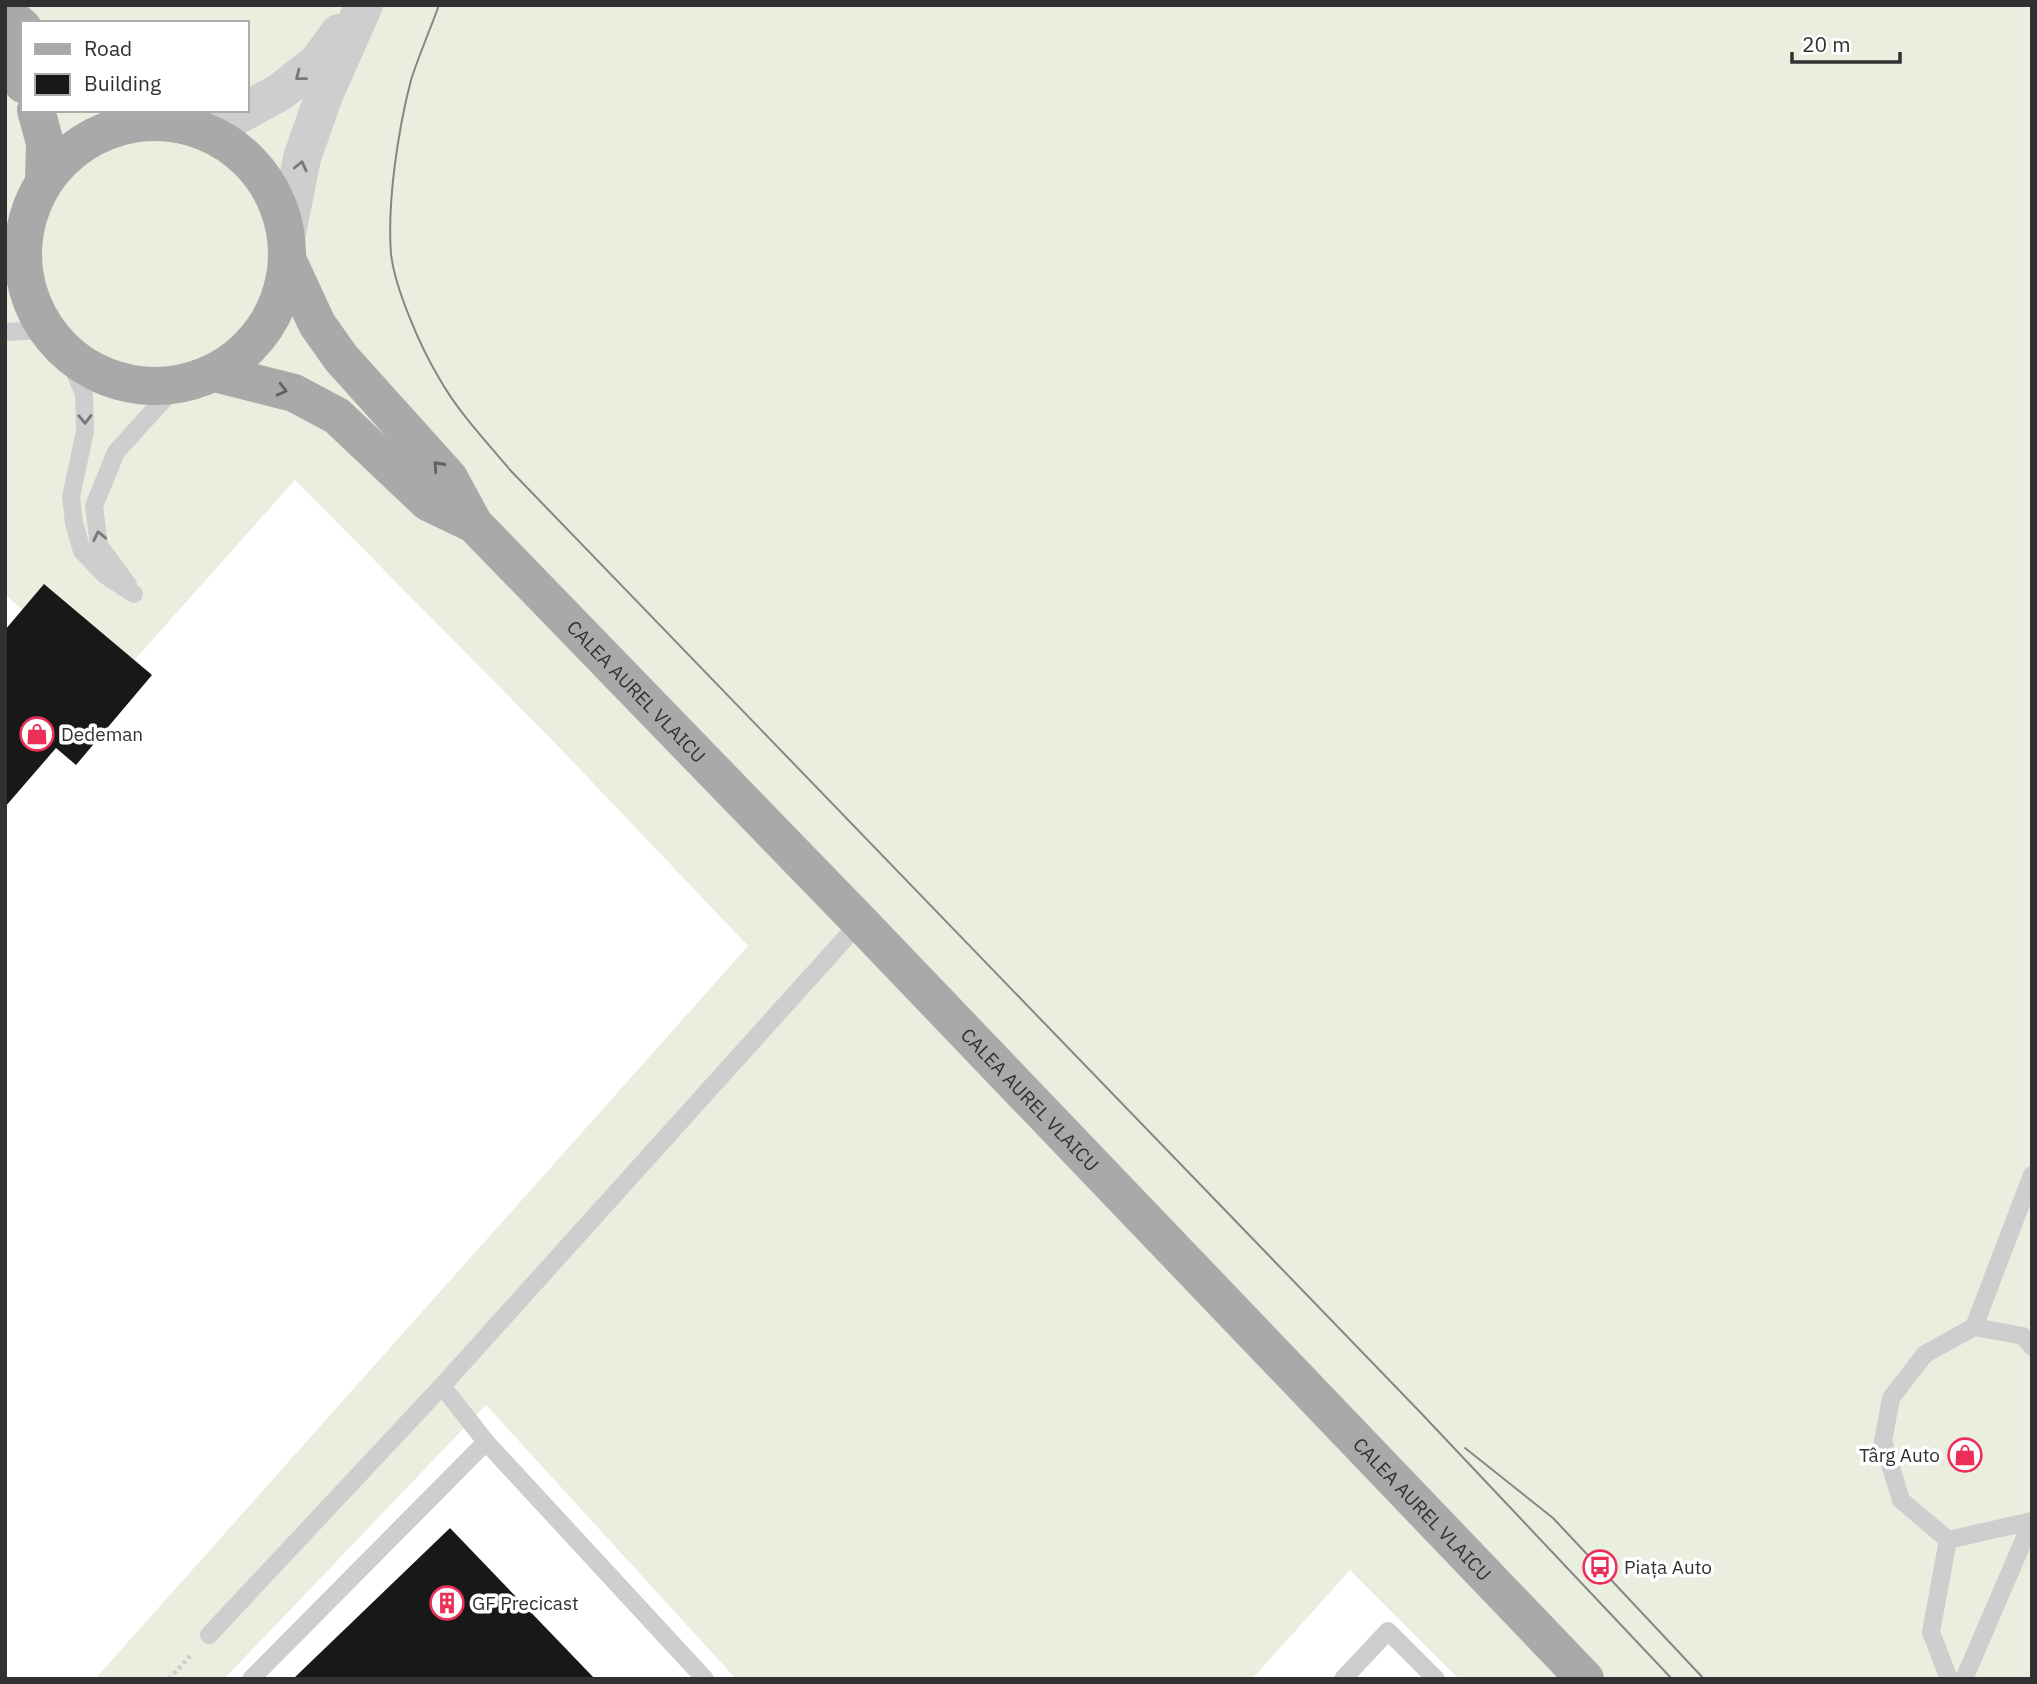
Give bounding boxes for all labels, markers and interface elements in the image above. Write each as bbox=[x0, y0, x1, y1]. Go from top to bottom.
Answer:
legend bbox=[21, 21, 248, 112]
scale bar bbox=[1792, 21, 1900, 65]
text: 20 m bbox=[1802, 30, 1851, 58]
text: Road bbox=[84, 34, 132, 62]
one-way arrow bbox=[295, 67, 307, 80]
text: Building bbox=[84, 69, 161, 97]
one-way arrow bbox=[292, 160, 307, 172]
one-way arrow bbox=[275, 382, 287, 396]
one-way arrow bbox=[77, 413, 92, 424]
one-way arrow bbox=[434, 461, 446, 474]
one-way arrow bbox=[92, 531, 107, 543]
street label: CALEA AUREL VLAICU bbox=[562, 615, 711, 768]
shop icon: Dedeman bbox=[18, 715, 56, 753]
place label: Dedeman bbox=[61, 722, 143, 746]
street label: CALEA AUREL VLAICU bbox=[956, 1023, 1104, 1176]
street label: CALEA AUREL VLAICU bbox=[1348, 1432, 1496, 1586]
shop icon: Târg Auto bbox=[1946, 1436, 1984, 1474]
place label: Târg Auto bbox=[1859, 1443, 1940, 1467]
bus stop icon: Piața Auto bbox=[1581, 1548, 1619, 1586]
place label: Piața Auto bbox=[1624, 1555, 1712, 1579]
building icon: GF Precicast bbox=[428, 1584, 466, 1622]
place label: GF Precicast bbox=[472, 1591, 579, 1615]

